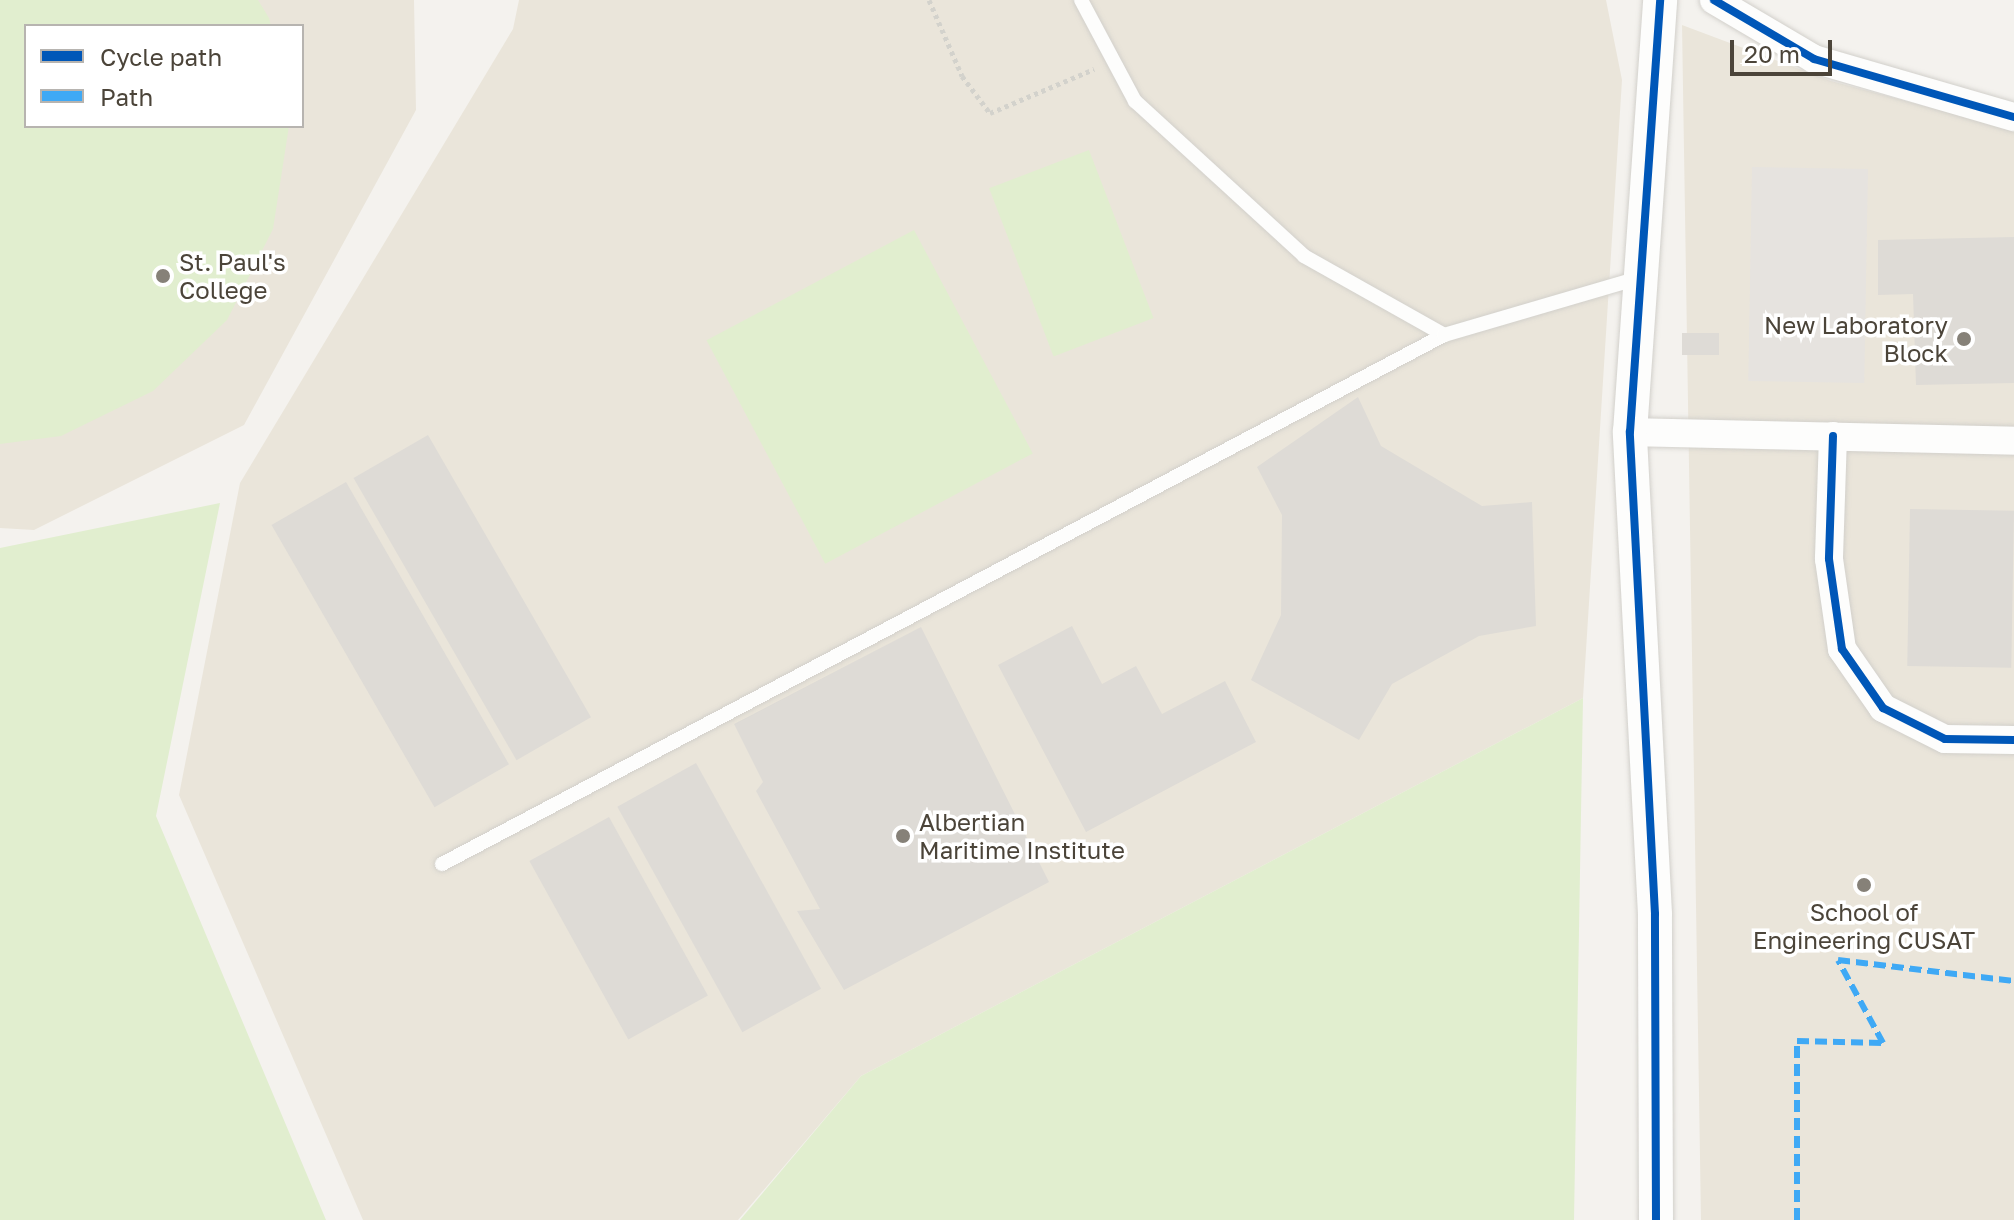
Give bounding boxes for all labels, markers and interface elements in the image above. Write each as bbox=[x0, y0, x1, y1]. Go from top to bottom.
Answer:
legend bbox=[24, 24, 304, 128]
scale bar bbox=[1734, 24, 1836, 74]
text: 20 m bbox=[1744, 39, 1800, 68]
text: Cycle path bbox=[100, 42, 222, 71]
text: Path bbox=[100, 82, 153, 111]
place label: St. Paul's College bbox=[179, 248, 286, 304]
marker: St. Paul's College bbox=[154, 267, 172, 285]
place label: New Laboratory Block bbox=[1764, 311, 1948, 367]
marker: New Laboratory Block bbox=[1955, 330, 1973, 348]
place label: Albertian Maritime Institute bbox=[919, 808, 1125, 864]
marker: Albertian Maritime Institute bbox=[894, 827, 912, 845]
marker: School of Engineering CUSAT bbox=[1855, 876, 1873, 894]
place label: School of Engineering CUSAT bbox=[1753, 898, 1975, 954]

